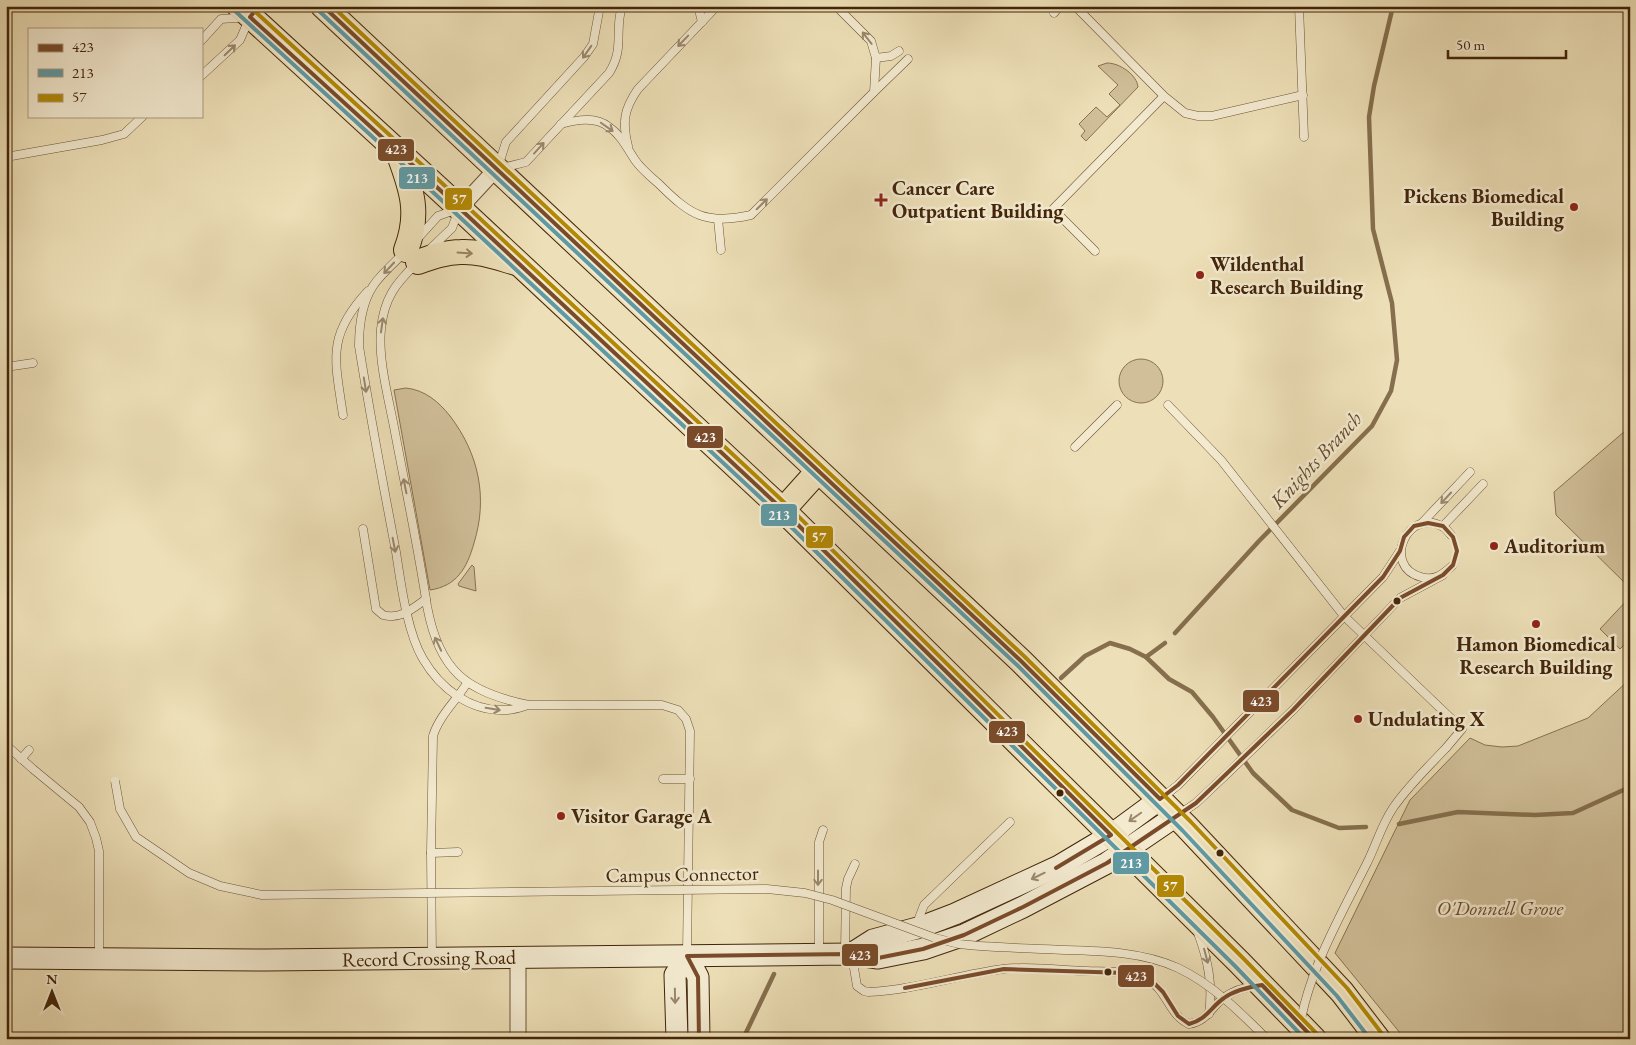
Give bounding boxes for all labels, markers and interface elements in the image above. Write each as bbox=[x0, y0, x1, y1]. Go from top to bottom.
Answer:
legend bbox=[28, 28, 202, 118]
scale bar bbox=[1448, 28, 1566, 60]
one-way arrow bbox=[862, 32, 873, 45]
one-way arrow bbox=[677, 35, 689, 47]
text: 50 m bbox=[1456, 35, 1485, 54]
text: 423 bbox=[72, 37, 94, 56]
one-way arrow bbox=[224, 44, 236, 56]
one-way arrow bbox=[582, 45, 592, 59]
text: 213 bbox=[72, 63, 94, 82]
text: 57 bbox=[72, 87, 87, 106]
one-way arrow bbox=[600, 122, 614, 132]
line badge: 423 bbox=[377, 138, 415, 162]
text: 423 bbox=[385, 140, 407, 158]
one-way arrow bbox=[533, 142, 545, 155]
line badge: 213 bbox=[398, 166, 436, 190]
text: 213 bbox=[406, 169, 428, 187]
place label: Cancer Care Outpatient Building bbox=[892, 175, 1064, 224]
place label: Pickens Biomedical Building bbox=[1404, 183, 1565, 232]
line badge: 57 bbox=[444, 187, 473, 211]
text: 57 bbox=[452, 190, 467, 208]
marker: Cancer Care Outpatient Building bbox=[874, 193, 888, 207]
one-way arrow bbox=[756, 198, 768, 210]
marker: Pickens Biomedical Building bbox=[1568, 201, 1580, 213]
one-way arrow bbox=[457, 248, 473, 257]
place label: Wildenthal Research Building bbox=[1210, 251, 1364, 300]
one-way arrow bbox=[383, 262, 395, 275]
marker: Wildenthal Research Building bbox=[1194, 269, 1206, 281]
one-way arrow bbox=[377, 318, 387, 334]
one-way arrow bbox=[361, 376, 371, 392]
water label: Knights Branch bbox=[1263, 405, 1367, 515]
line badge: 423 bbox=[686, 425, 724, 449]
text: 423 bbox=[694, 428, 716, 446]
one-way arrow bbox=[399, 478, 409, 494]
one-way arrow bbox=[1440, 491, 1452, 504]
line badge: 213 bbox=[760, 503, 798, 527]
text: 213 bbox=[768, 506, 790, 524]
line badge: 57 bbox=[805, 525, 834, 549]
text: 57 bbox=[812, 528, 827, 546]
place label: Auditorium bbox=[1503, 533, 1605, 559]
one-way arrow bbox=[390, 536, 399, 552]
marker: Auditorium bbox=[1488, 540, 1500, 552]
unlabelled marker bbox=[1392, 596, 1402, 606]
marker: Hamon Biomedical Research Building bbox=[1530, 618, 1542, 630]
place label: Hamon Biomedical Research Building bbox=[1456, 631, 1616, 680]
one-way arrow bbox=[432, 637, 442, 652]
line badge: 423 bbox=[1242, 689, 1280, 713]
text: 423 bbox=[1250, 692, 1272, 710]
one-way arrow bbox=[484, 704, 500, 714]
place label: Undulating X bbox=[1368, 706, 1485, 732]
marker: Undulating X bbox=[1352, 713, 1364, 725]
line badge: 423 bbox=[988, 720, 1026, 744]
text: 423 bbox=[996, 722, 1018, 740]
unlabelled marker bbox=[1055, 788, 1065, 798]
place label: Visitor Garage A bbox=[571, 803, 712, 829]
marker: Visitor Garage A bbox=[555, 810, 567, 822]
one-way arrow bbox=[1128, 812, 1142, 822]
unlabelled marker bbox=[1215, 848, 1225, 858]
line badge: 213 bbox=[1112, 851, 1150, 875]
text: 213 bbox=[1120, 854, 1142, 872]
street label: Campus Connector bbox=[605, 860, 759, 888]
one-way arrow bbox=[813, 870, 823, 886]
one-way arrow bbox=[1031, 872, 1046, 882]
line badge: 57 bbox=[1156, 874, 1185, 898]
text: 57 bbox=[1163, 877, 1178, 895]
park label: O'Donnell Grove bbox=[1437, 895, 1563, 921]
street label: Record Crossing Road bbox=[342, 943, 517, 973]
line badge: 423 bbox=[841, 943, 879, 967]
text: 423 bbox=[849, 946, 871, 964]
one-way arrow bbox=[1202, 948, 1211, 964]
line badge: 423 bbox=[1117, 964, 1155, 988]
unlabelled marker bbox=[1103, 967, 1113, 977]
text: 423 bbox=[1125, 967, 1147, 985]
north arrow bbox=[28, 968, 78, 1018]
text: N bbox=[46, 970, 58, 988]
one-way arrow bbox=[670, 987, 680, 1003]

